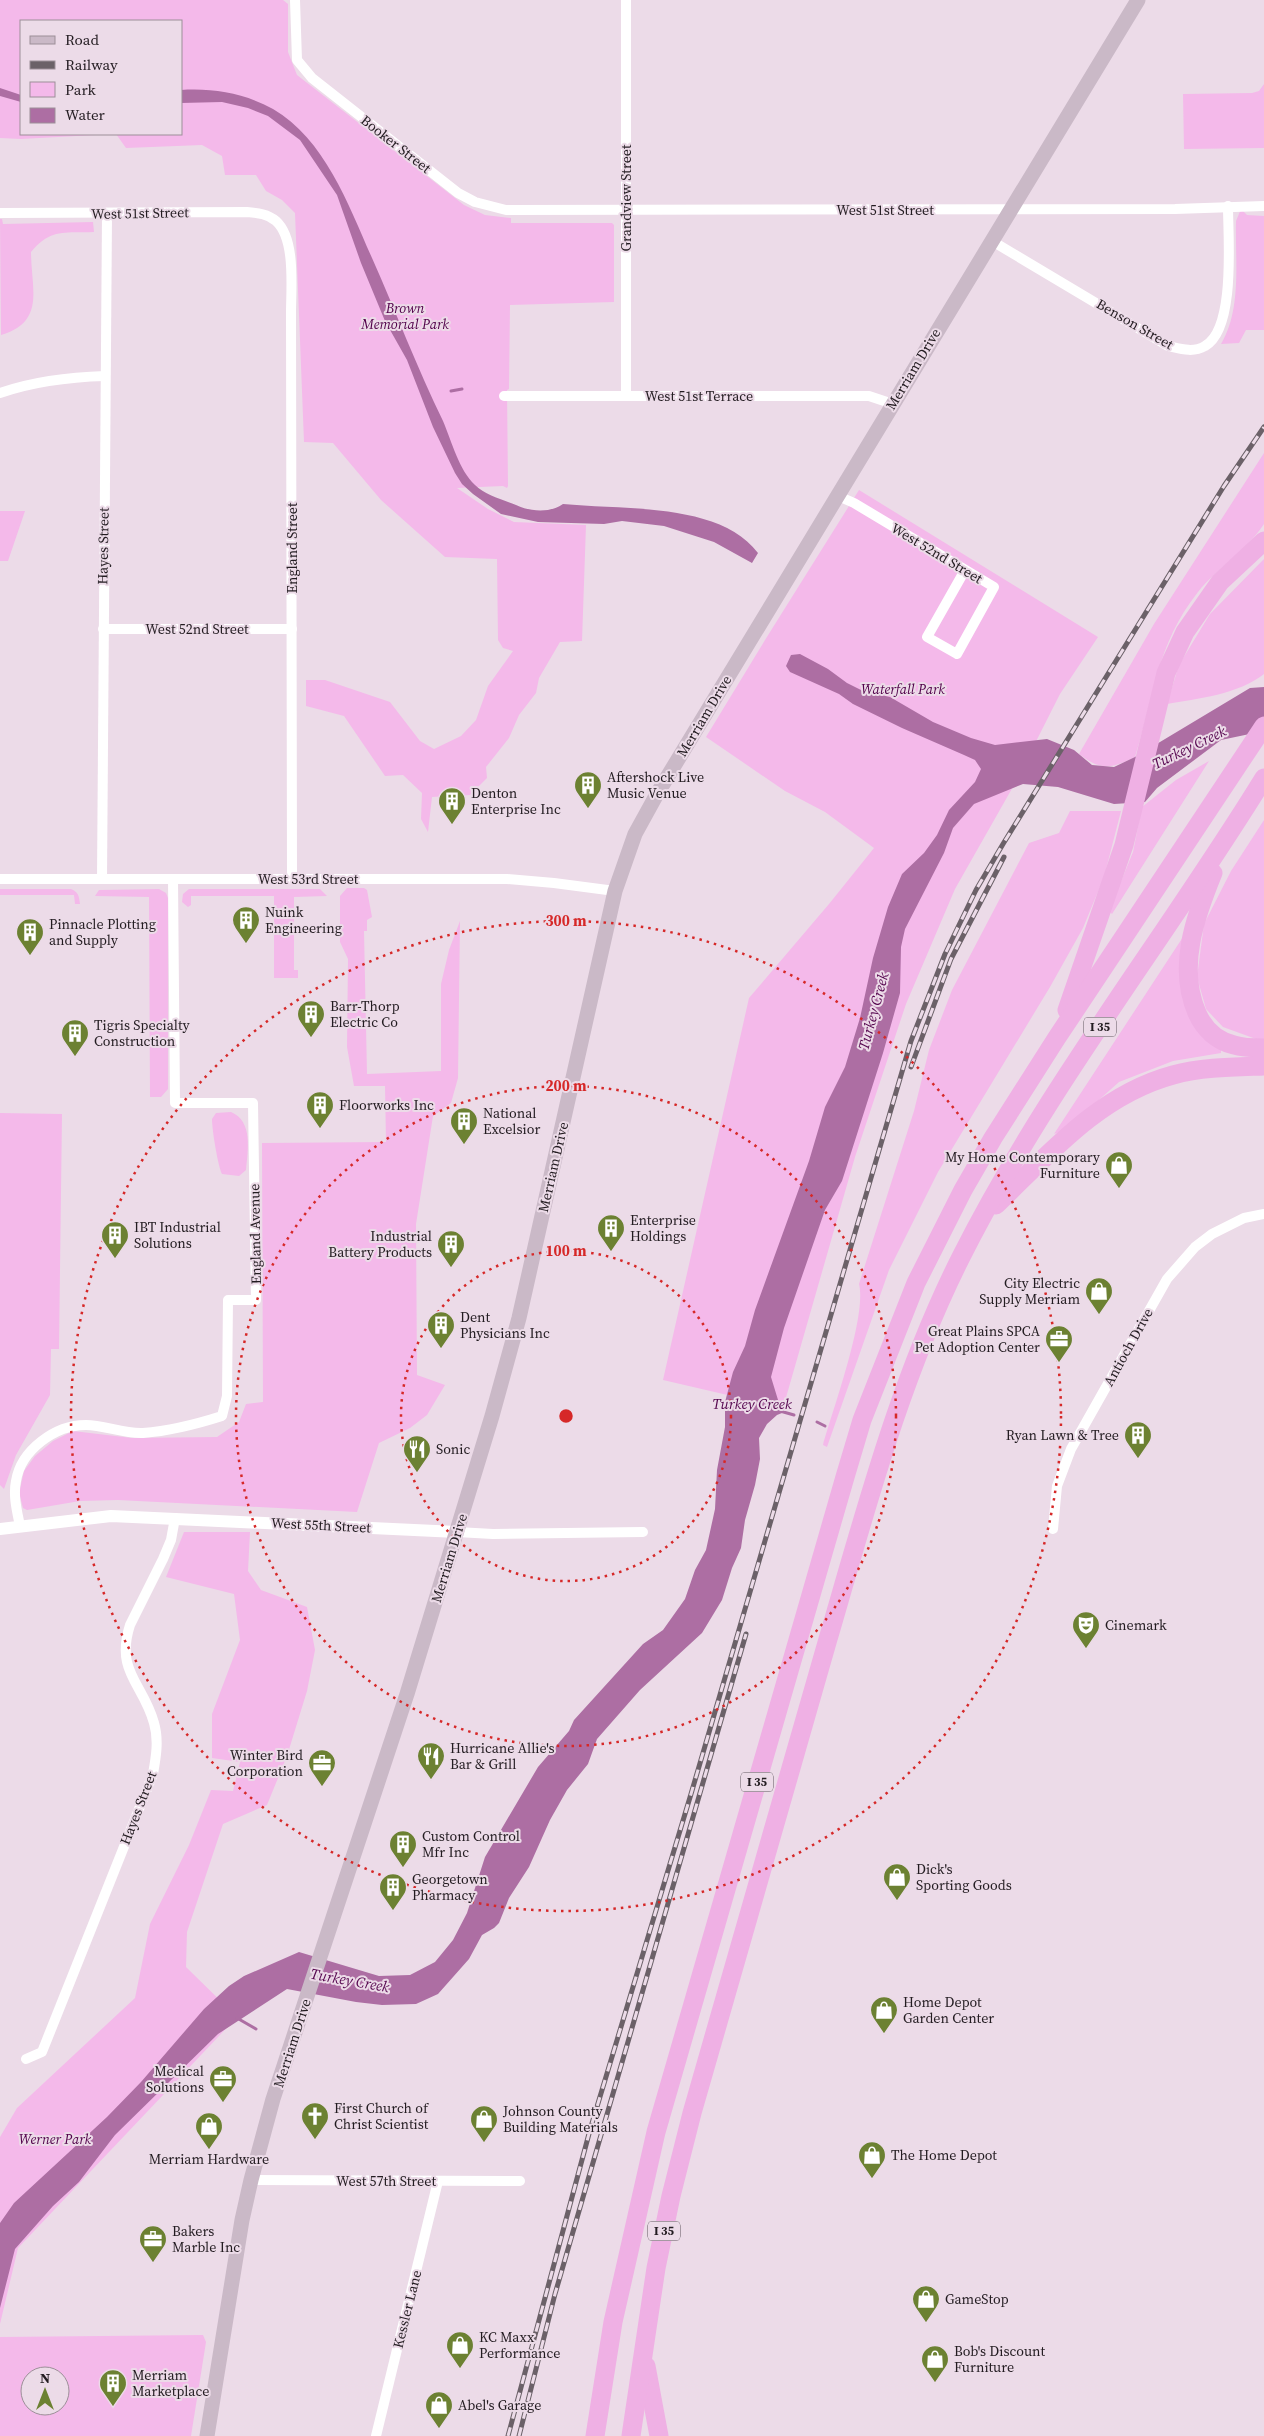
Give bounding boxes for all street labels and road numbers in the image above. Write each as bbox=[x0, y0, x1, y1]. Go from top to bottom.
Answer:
street label: Booker Street bbox=[357, 110, 436, 178]
street label: Grandview Street bbox=[616, 144, 636, 252]
street label: West 51st Street bbox=[836, 200, 934, 220]
street label: West 51st Street bbox=[91, 202, 189, 224]
street label: Benson Street bbox=[1093, 294, 1178, 354]
street label: Merriam Drive bbox=[881, 324, 945, 414]
street label: West 51st Terrace bbox=[645, 386, 753, 406]
street label: England Street bbox=[282, 502, 302, 594]
street label: Hayes Street bbox=[92, 507, 114, 585]
street label: West 52nd Street bbox=[888, 518, 987, 588]
street label: West 52nd Street bbox=[145, 619, 249, 639]
street label: Merriam Drive bbox=[672, 671, 736, 761]
street label: West 53rd Street bbox=[258, 869, 359, 889]
road number: I 35 bbox=[1084, 1018, 1116, 1036]
street label: Merriam Drive bbox=[533, 1120, 573, 1214]
street label: England Avenue bbox=[244, 1183, 266, 1285]
street label: Antioch Drive bbox=[1098, 1304, 1158, 1390]
street label: Merriam Drive bbox=[426, 1511, 472, 1605]
street label: West 55th Street bbox=[271, 1512, 372, 1538]
street label: Hayes Street bbox=[115, 1768, 161, 1848]
road number: I 35 bbox=[741, 1772, 773, 1791]
street label: Merriam Drive bbox=[268, 1996, 316, 2090]
street label: West 57th Street bbox=[336, 2171, 436, 2191]
road number: I 35 bbox=[648, 2222, 680, 2240]
street label: Kessler Lane bbox=[388, 2268, 426, 2350]

